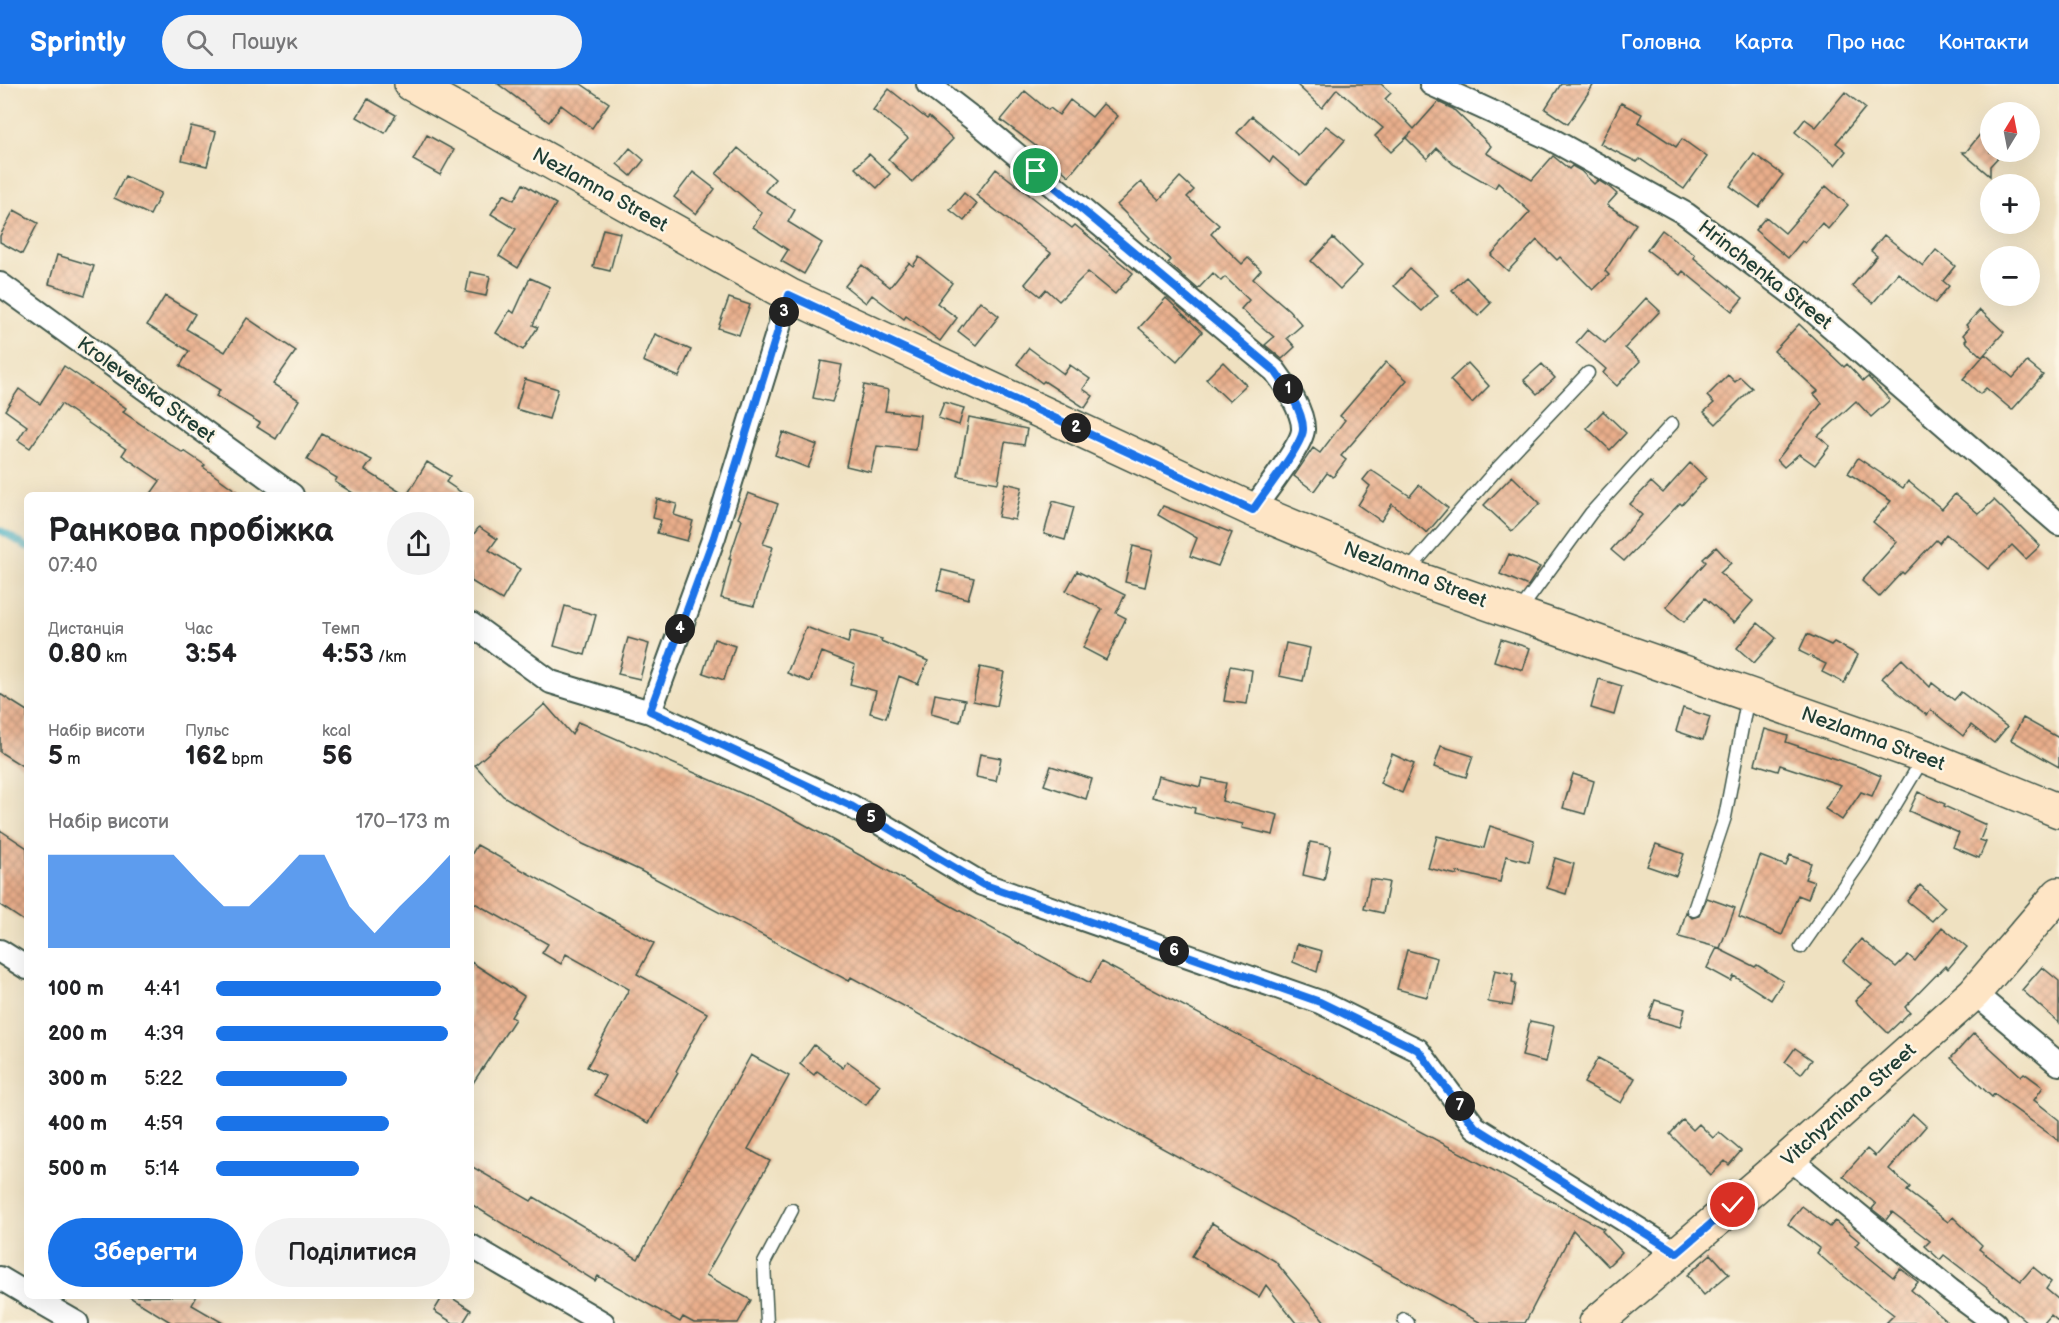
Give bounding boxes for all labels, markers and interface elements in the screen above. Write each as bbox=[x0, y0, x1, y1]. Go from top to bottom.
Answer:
search box bbox=[162, 15, 582, 69]
text: Sprintly bbox=[30, 26, 126, 59]
icon: search bbox=[183, 26, 216, 59]
text: Пошук bbox=[231, 29, 298, 56]
text: Головна bbox=[1621, 30, 1701, 55]
text: Карта bbox=[1734, 30, 1793, 55]
text: Про нас bbox=[1826, 30, 1905, 55]
text: Контакти bbox=[1938, 30, 2029, 55]
north arrow bbox=[1980, 102, 2040, 162]
map controls bbox=[1980, 102, 2040, 306]
street label: Nezlamna Street bbox=[528, 143, 672, 237]
pin bbox=[1010, 145, 1061, 196]
icon: arrive bbox=[1019, 154, 1052, 187]
button: + bbox=[1980, 174, 2040, 234]
street label: Hrinchenka Street bbox=[1693, 215, 1837, 335]
button: − bbox=[1980, 246, 2040, 306]
pin: 3 bbox=[769, 297, 799, 327]
text: 3 bbox=[779, 302, 789, 321]
street label: Krolevetska Street bbox=[72, 332, 220, 448]
pin: 1 bbox=[1273, 374, 1303, 404]
text: 1 bbox=[1285, 379, 1291, 398]
pin: 2 bbox=[1061, 413, 1091, 443]
text: 2 bbox=[1071, 418, 1081, 437]
text: Ранкова пробіжка bbox=[48, 511, 333, 551]
button: share bbox=[387, 512, 450, 575]
street label: Nezlamna Street bbox=[1340, 537, 1490, 613]
text: 07:40 bbox=[48, 554, 98, 578]
pin: 4 bbox=[665, 614, 695, 644]
text: 4 bbox=[675, 619, 685, 638]
text: Дистанція bbox=[48, 620, 124, 639]
text: Час bbox=[185, 620, 213, 639]
text: Темп bbox=[322, 620, 360, 639]
text: 0.80 bbox=[48, 639, 102, 670]
text: 3:54 bbox=[185, 639, 237, 670]
text: 4:53 bbox=[322, 639, 374, 670]
text: km bbox=[102, 648, 127, 667]
text: /km bbox=[374, 648, 406, 667]
street label: Nezlamna Street bbox=[1798, 702, 1948, 776]
text: Набір висоти bbox=[48, 722, 145, 741]
text: Пульс bbox=[185, 722, 229, 741]
text: kcal bbox=[322, 722, 351, 741]
text: 5 bbox=[48, 741, 63, 772]
text: 162 bbox=[185, 741, 227, 772]
text: 56 bbox=[322, 741, 353, 772]
text: m bbox=[63, 750, 81, 769]
text: bpm bbox=[227, 750, 263, 769]
pin: 5 bbox=[856, 803, 886, 833]
text: 5 bbox=[866, 808, 876, 827]
text: Набір висоти bbox=[48, 810, 169, 834]
text: 170–173 m bbox=[356, 810, 450, 834]
pin: 6 bbox=[1159, 936, 1189, 966]
text: 6 bbox=[1169, 941, 1179, 960]
text: 100 m bbox=[48, 977, 104, 1001]
text: 4:41 bbox=[144, 977, 180, 1001]
text: 200 m bbox=[48, 1022, 107, 1046]
text: 4:39 bbox=[144, 1022, 184, 1046]
street label: Vitchyzniana Street bbox=[1777, 1038, 1921, 1172]
text: 300 m bbox=[48, 1067, 107, 1091]
text: 5:22 bbox=[144, 1067, 183, 1091]
pin: 7 bbox=[1445, 1091, 1475, 1121]
text: 7 bbox=[1456, 1096, 1464, 1115]
text: 400 m bbox=[48, 1112, 107, 1136]
text: 4:59 bbox=[144, 1112, 183, 1136]
text: 500 m bbox=[48, 1157, 107, 1181]
text: 5:14 bbox=[144, 1157, 179, 1181]
pin bbox=[1707, 1179, 1758, 1230]
icon: check bbox=[1716, 1188, 1749, 1221]
button: Зберегти bbox=[48, 1218, 243, 1287]
button: Поділитися bbox=[255, 1218, 450, 1287]

